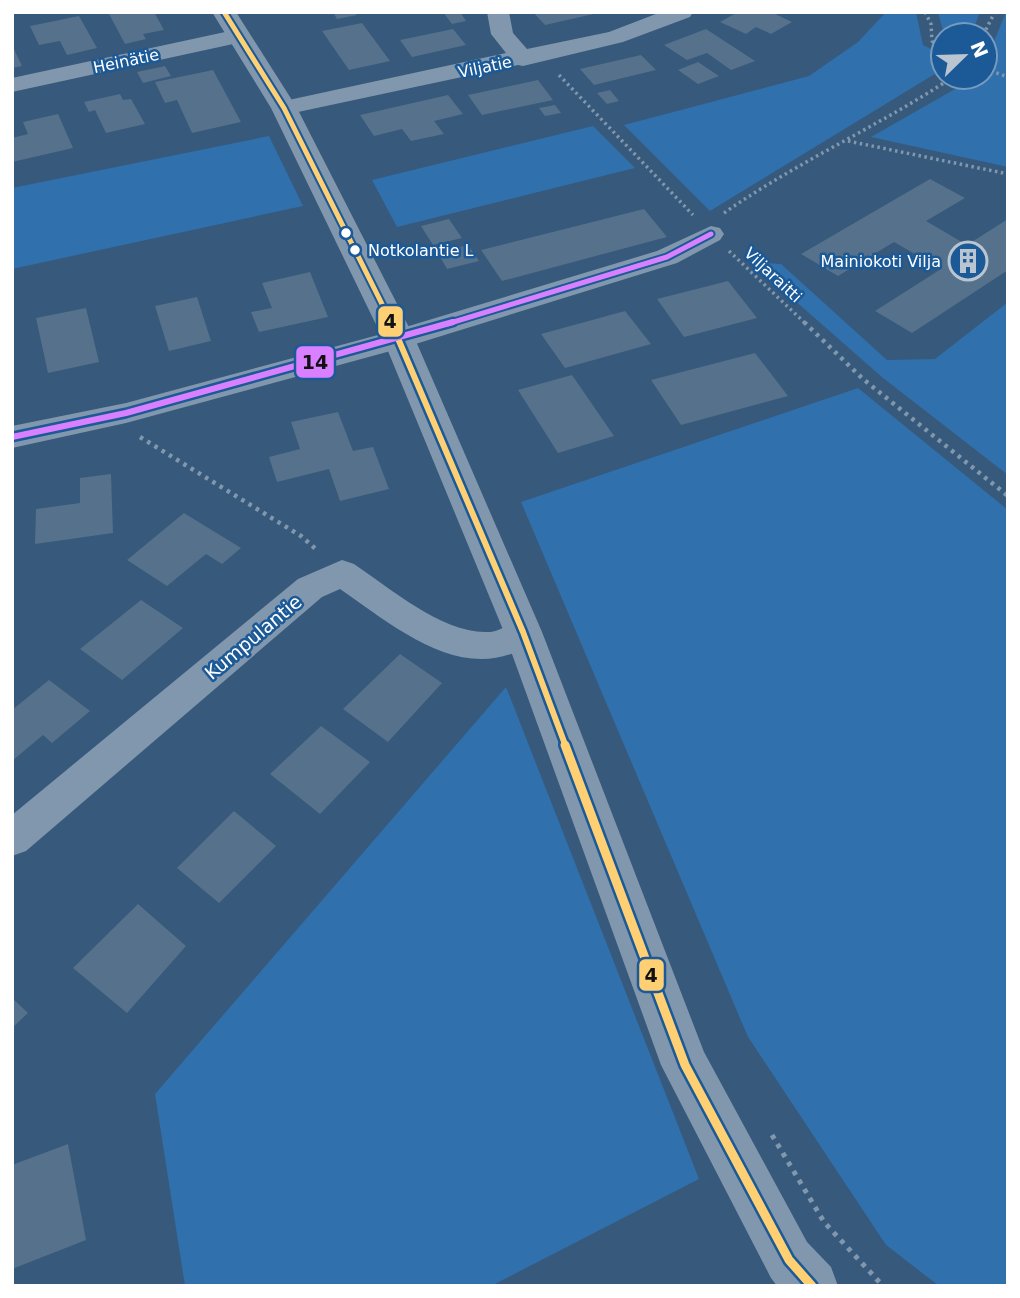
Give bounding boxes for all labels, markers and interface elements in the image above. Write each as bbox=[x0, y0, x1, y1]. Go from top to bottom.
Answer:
north arrow bbox=[929, 21, 999, 91]
text: N bbox=[966, 38, 993, 61]
street label: Heinätie bbox=[91, 45, 161, 77]
street label: Viljatie bbox=[456, 52, 514, 82]
unlabelled marker bbox=[339, 226, 353, 240]
building icon: Mainiokoti Vilja bbox=[947, 240, 989, 282]
place label: Notkolantie L bbox=[368, 241, 474, 260]
marker: Notkolantie L bbox=[348, 243, 362, 257]
street label: Viljaraitti bbox=[740, 244, 806, 306]
place label: Mainiokoti Vilja bbox=[821, 252, 941, 271]
line badge: 4 bbox=[377, 305, 404, 338]
text: 4 bbox=[383, 310, 397, 332]
line badge: 14 bbox=[295, 345, 335, 379]
text: 14 bbox=[302, 351, 328, 373]
street label: Kumpulantie bbox=[200, 590, 306, 684]
line badge: 4 bbox=[638, 958, 665, 992]
text: 4 bbox=[644, 964, 658, 986]

